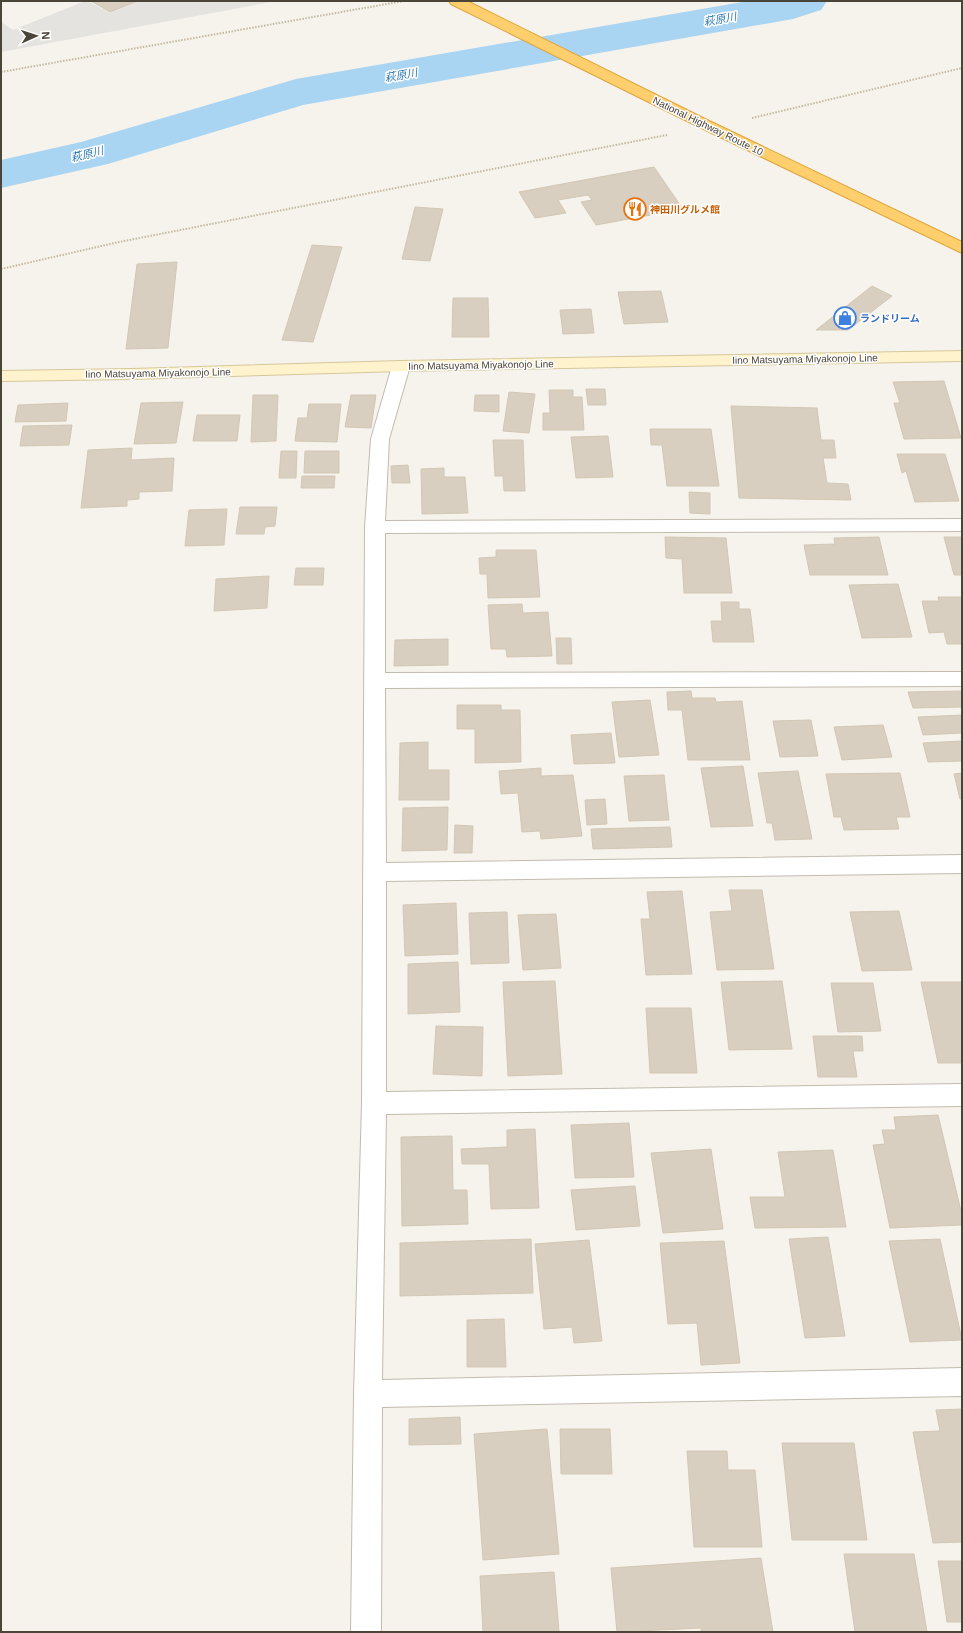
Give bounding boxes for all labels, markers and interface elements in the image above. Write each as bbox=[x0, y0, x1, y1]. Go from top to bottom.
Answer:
water label: 萩原川 bbox=[703, 10, 738, 28]
north arrow bbox=[16, 16, 56, 56]
text: N bbox=[40, 31, 52, 40]
water label: 萩原川 bbox=[384, 66, 419, 84]
street label: National Highway Route 10 bbox=[651, 94, 765, 158]
water label: 萩原川 bbox=[70, 144, 105, 164]
restaurant icon: 神田川グルメ館 bbox=[622, 196, 648, 222]
place label: 神田川グルメ館 bbox=[650, 204, 720, 215]
shop icon: ランドリーム bbox=[832, 305, 858, 331]
place label: ランドリーム bbox=[860, 313, 920, 324]
street label: Iino Matsuyama Miyakonojo Line bbox=[732, 352, 878, 366]
street label: Iino Matsuyama Miyakonojo Line bbox=[408, 358, 554, 372]
street label: Iino Matsuyama Miyakonojo Line bbox=[85, 366, 231, 380]

